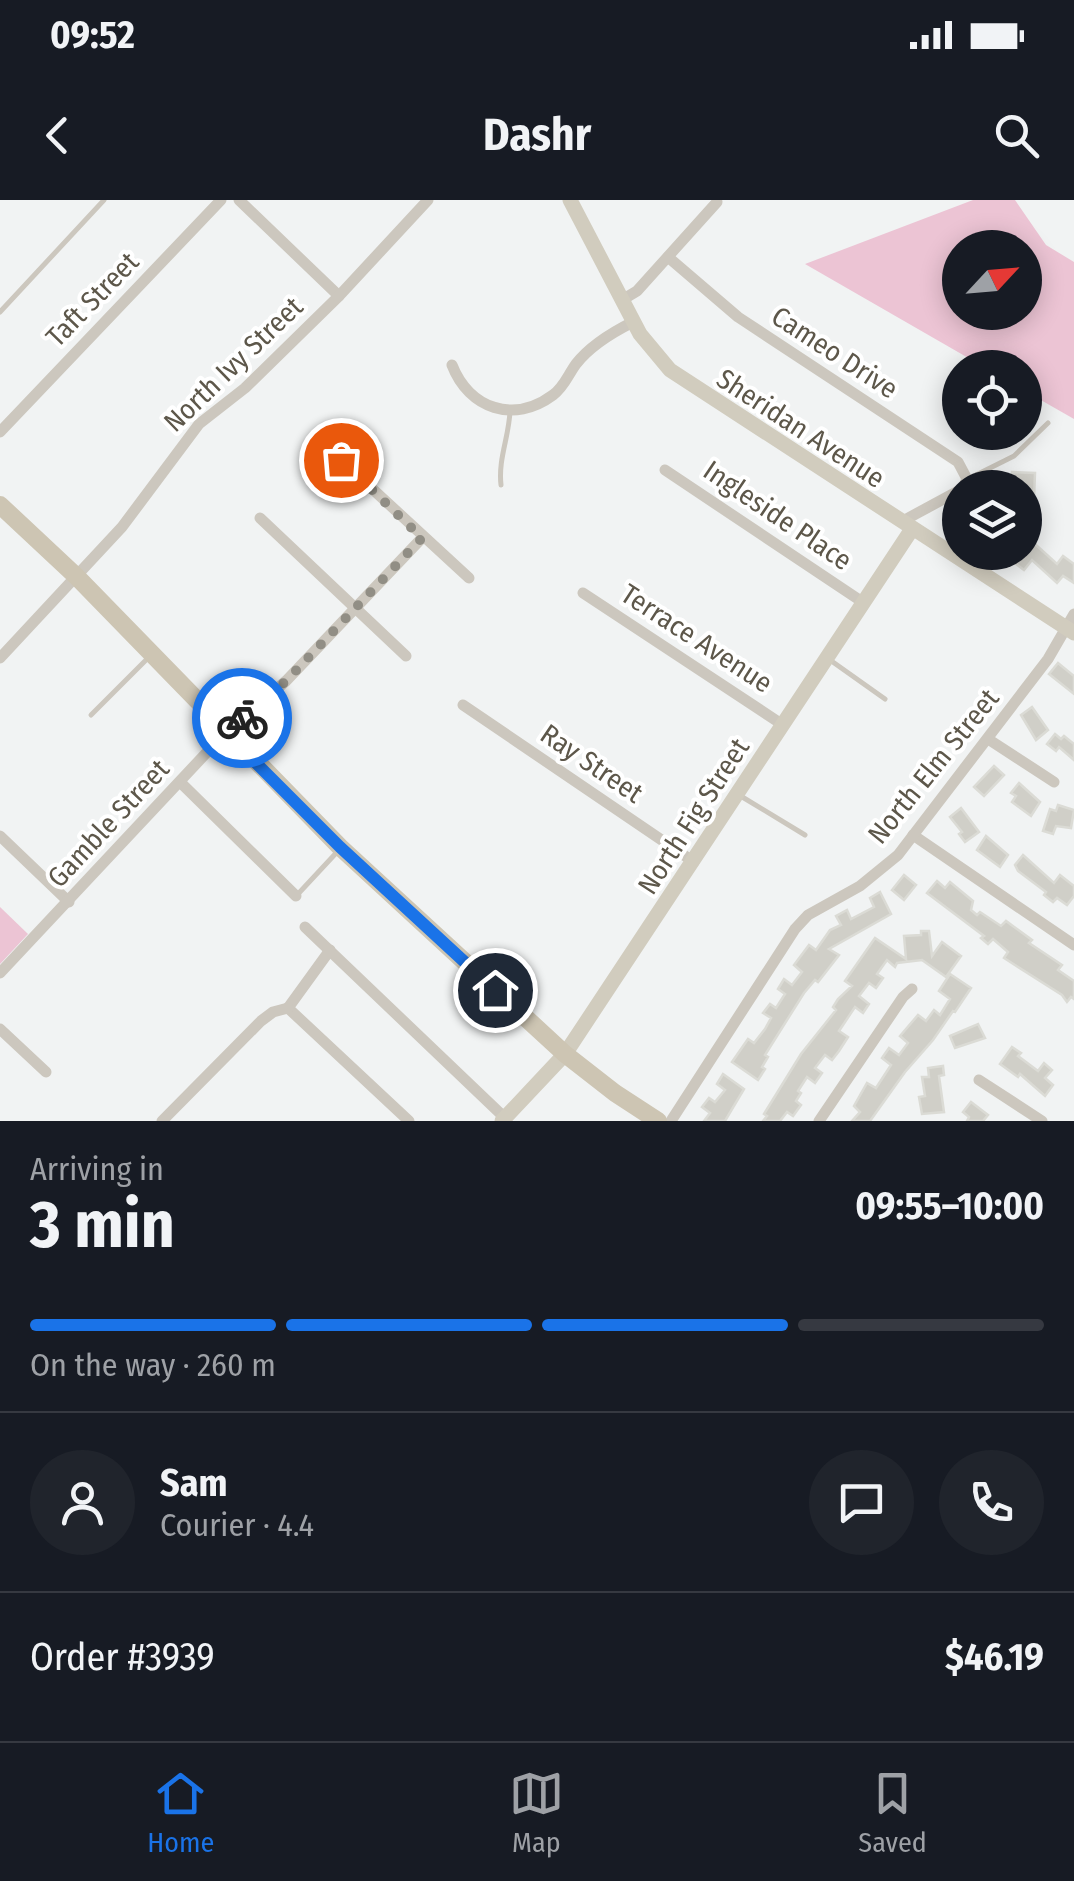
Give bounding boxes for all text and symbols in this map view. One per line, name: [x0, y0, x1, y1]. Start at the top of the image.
text: 09:52: [50, 12, 135, 58]
icon: back: [30, 108, 85, 163]
text: Dashr: [483, 108, 591, 162]
icon: search: [989, 108, 1044, 163]
north arrow: [942, 230, 1042, 330]
map controls: [942, 230, 1042, 570]
street label: Taft Street: [39, 245, 146, 353]
street label: North Ivy Street: [157, 289, 310, 439]
street label: Cameo Drive: [766, 299, 904, 405]
button: locate: [942, 350, 1042, 450]
street label: Sheridan Avenue: [711, 362, 891, 495]
pin: [299, 418, 384, 503]
icon: bag: [314, 433, 369, 488]
street label: Ingleside Place: [697, 454, 858, 577]
button: layers: [942, 470, 1042, 570]
street label: Terrace Avenue: [615, 577, 779, 700]
courier: [192, 668, 292, 768]
street label: North Elm Street: [861, 682, 1006, 850]
icon: bike: [215, 691, 270, 746]
street label: Ray Street: [534, 717, 650, 810]
street label: North Fig Street: [631, 732, 756, 900]
street label: Gamble Street: [41, 752, 176, 894]
pin: [453, 948, 538, 1033]
icon: home: [468, 963, 523, 1018]
text: Arriving in: [30, 1150, 164, 1188]
text: 09:55–10:00: [855, 1183, 1044, 1229]
text: 3 min: [30, 1186, 175, 1264]
text: On the way · 260 m: [30, 1346, 276, 1384]
button: person: [30, 1450, 135, 1555]
button: chat: [809, 1450, 914, 1555]
button: phone: [939, 1450, 1044, 1555]
text: Sam: [160, 1460, 228, 1506]
text: Courier · 4.4: [160, 1506, 314, 1544]
text: Order #3939: [30, 1634, 215, 1680]
text: $46.19: [945, 1634, 1044, 1680]
tab: Home: [147, 1766, 214, 1859]
tab: Map: [509, 1766, 564, 1859]
tab: Saved: [858, 1766, 927, 1859]

